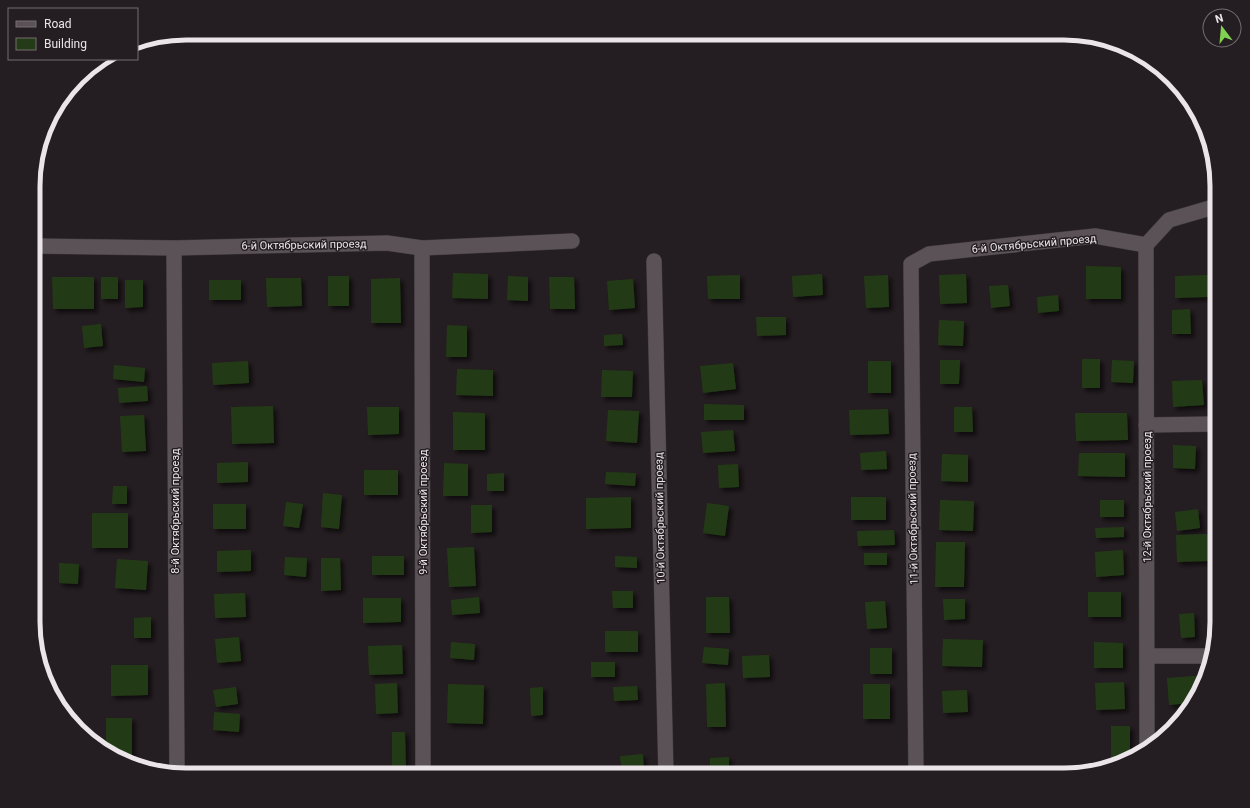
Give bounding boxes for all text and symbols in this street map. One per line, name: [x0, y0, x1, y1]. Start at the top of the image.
legend: [8, 8, 138, 60]
north arrow: [1202, 8, 1242, 48]
text: N: [1214, 11, 1225, 26]
text: Road: [44, 17, 72, 31]
text: Building: [44, 37, 87, 51]
street label: 6-й Октябрьский проезд: [971, 232, 1097, 256]
street label: 6-й Октябрьский проезд: [241, 237, 367, 253]
street label: 12-й Октябрьский проезд: [1141, 431, 1154, 563]
street label: 8-й Октябрьский проезд: [169, 448, 182, 574]
street label: 9-й Октябрьский проезд: [417, 449, 430, 575]
street label: 10-й Октябрьский проезд: [652, 452, 668, 584]
street label: 11-й Октябрьский проезд: [905, 453, 921, 585]

